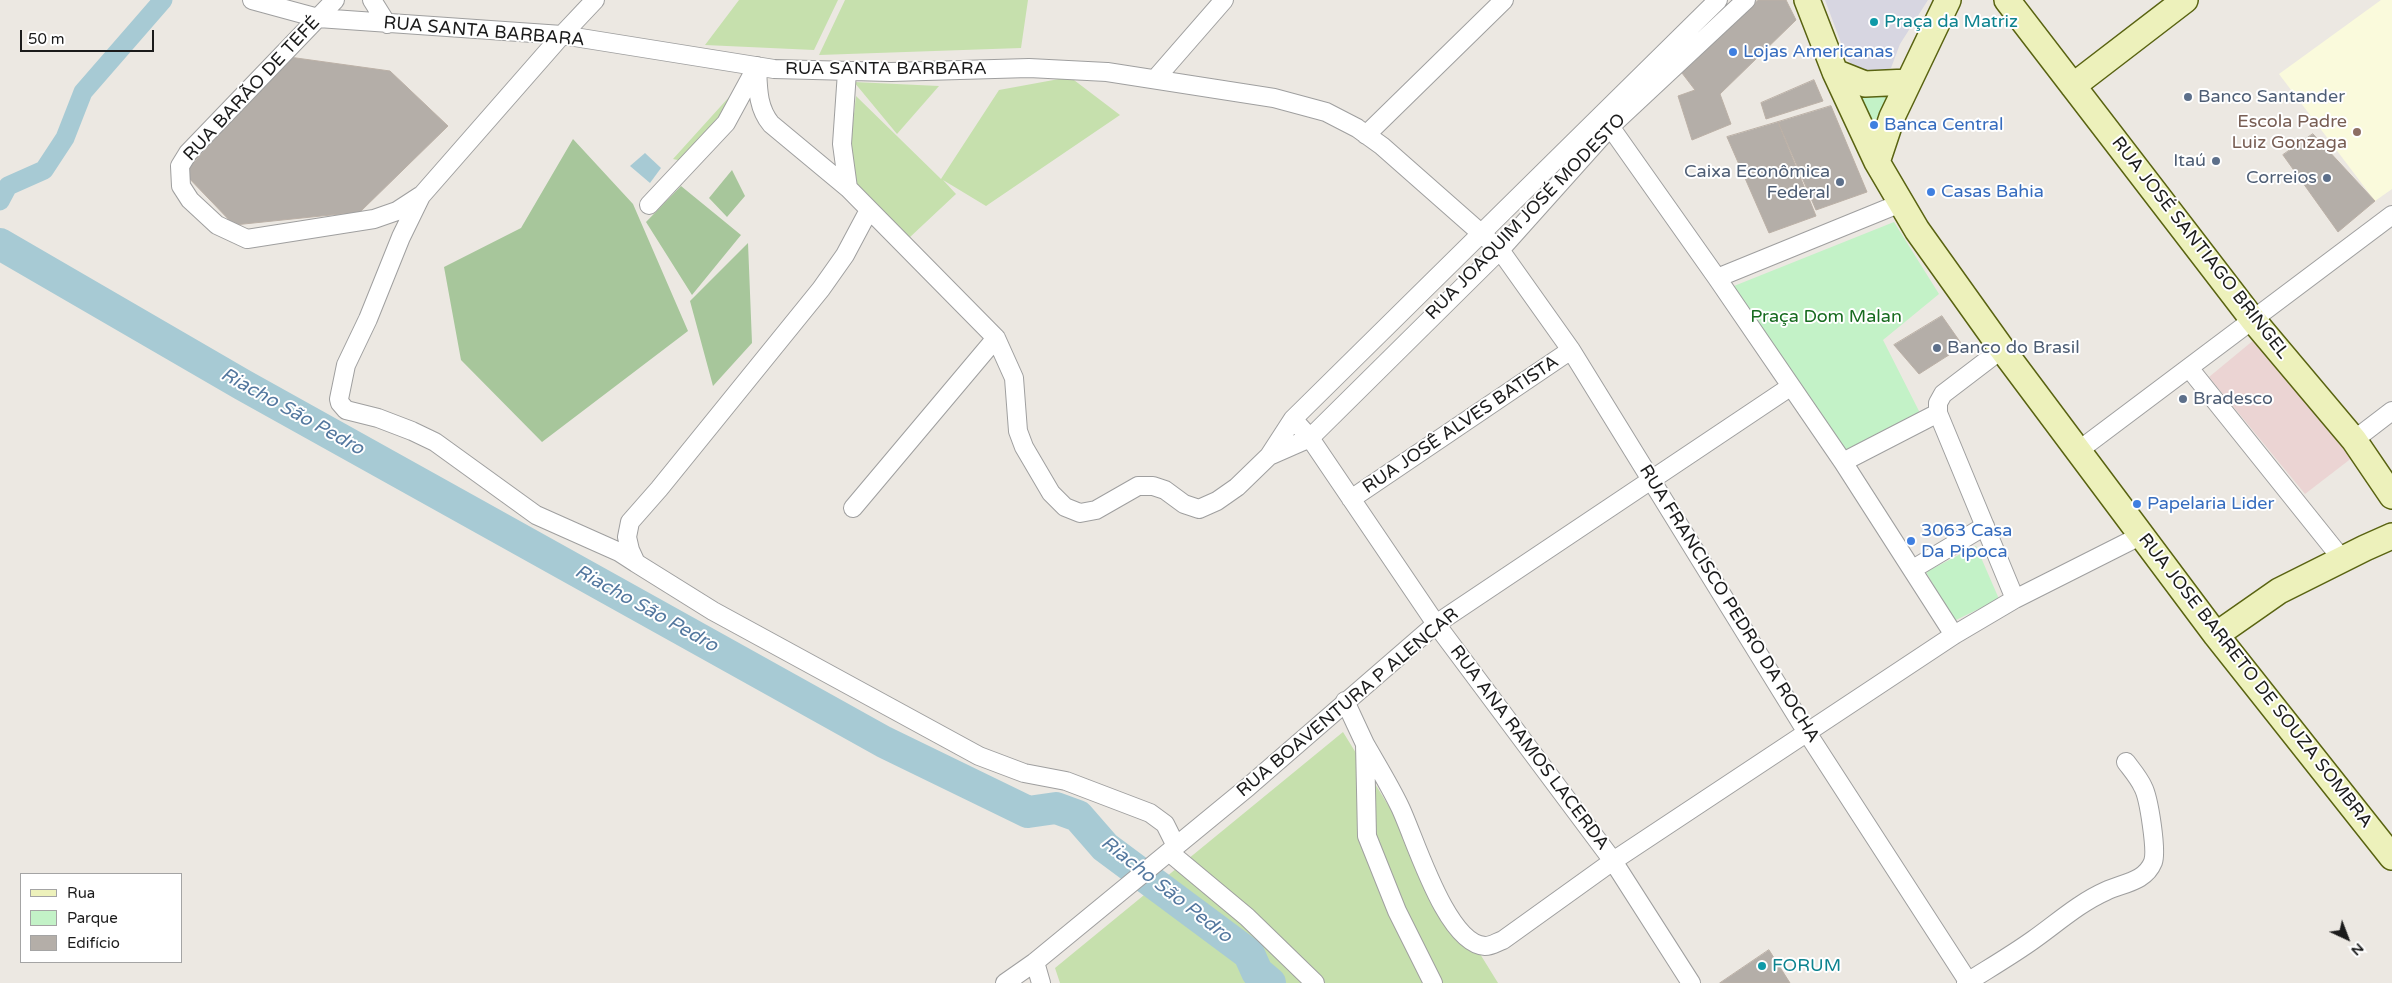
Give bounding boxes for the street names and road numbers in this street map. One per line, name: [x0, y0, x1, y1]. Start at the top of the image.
street label: RUA BARÃO DE TEFÉ: [179, 12, 325, 166]
street label: RUA SANTA BARBARA: [382, 12, 586, 52]
street label: RUA SANTA BARBARA: [785, 58, 987, 80]
street label: RUA JOAQUIM JOSÉ MODESTO: [1422, 109, 1630, 325]
street label: RUA JOSÉ SANTIAGO BRINGEL: [2107, 133, 2293, 363]
street label: RUA JOSÊ ALVES BATISTA: [1359, 351, 1563, 499]
street label: RUA FRANCISCO PEDRO DA ROCHA: [1634, 461, 1824, 747]
street label: RUA JOSE BARRETO DE SOUZA SOMBRA: [2133, 529, 2377, 833]
street label: RUA BOAVENTURA P ALENCAR: [1233, 604, 1463, 802]
street label: RUA ANA RAMOS LACERDA: [1445, 641, 1613, 855]

